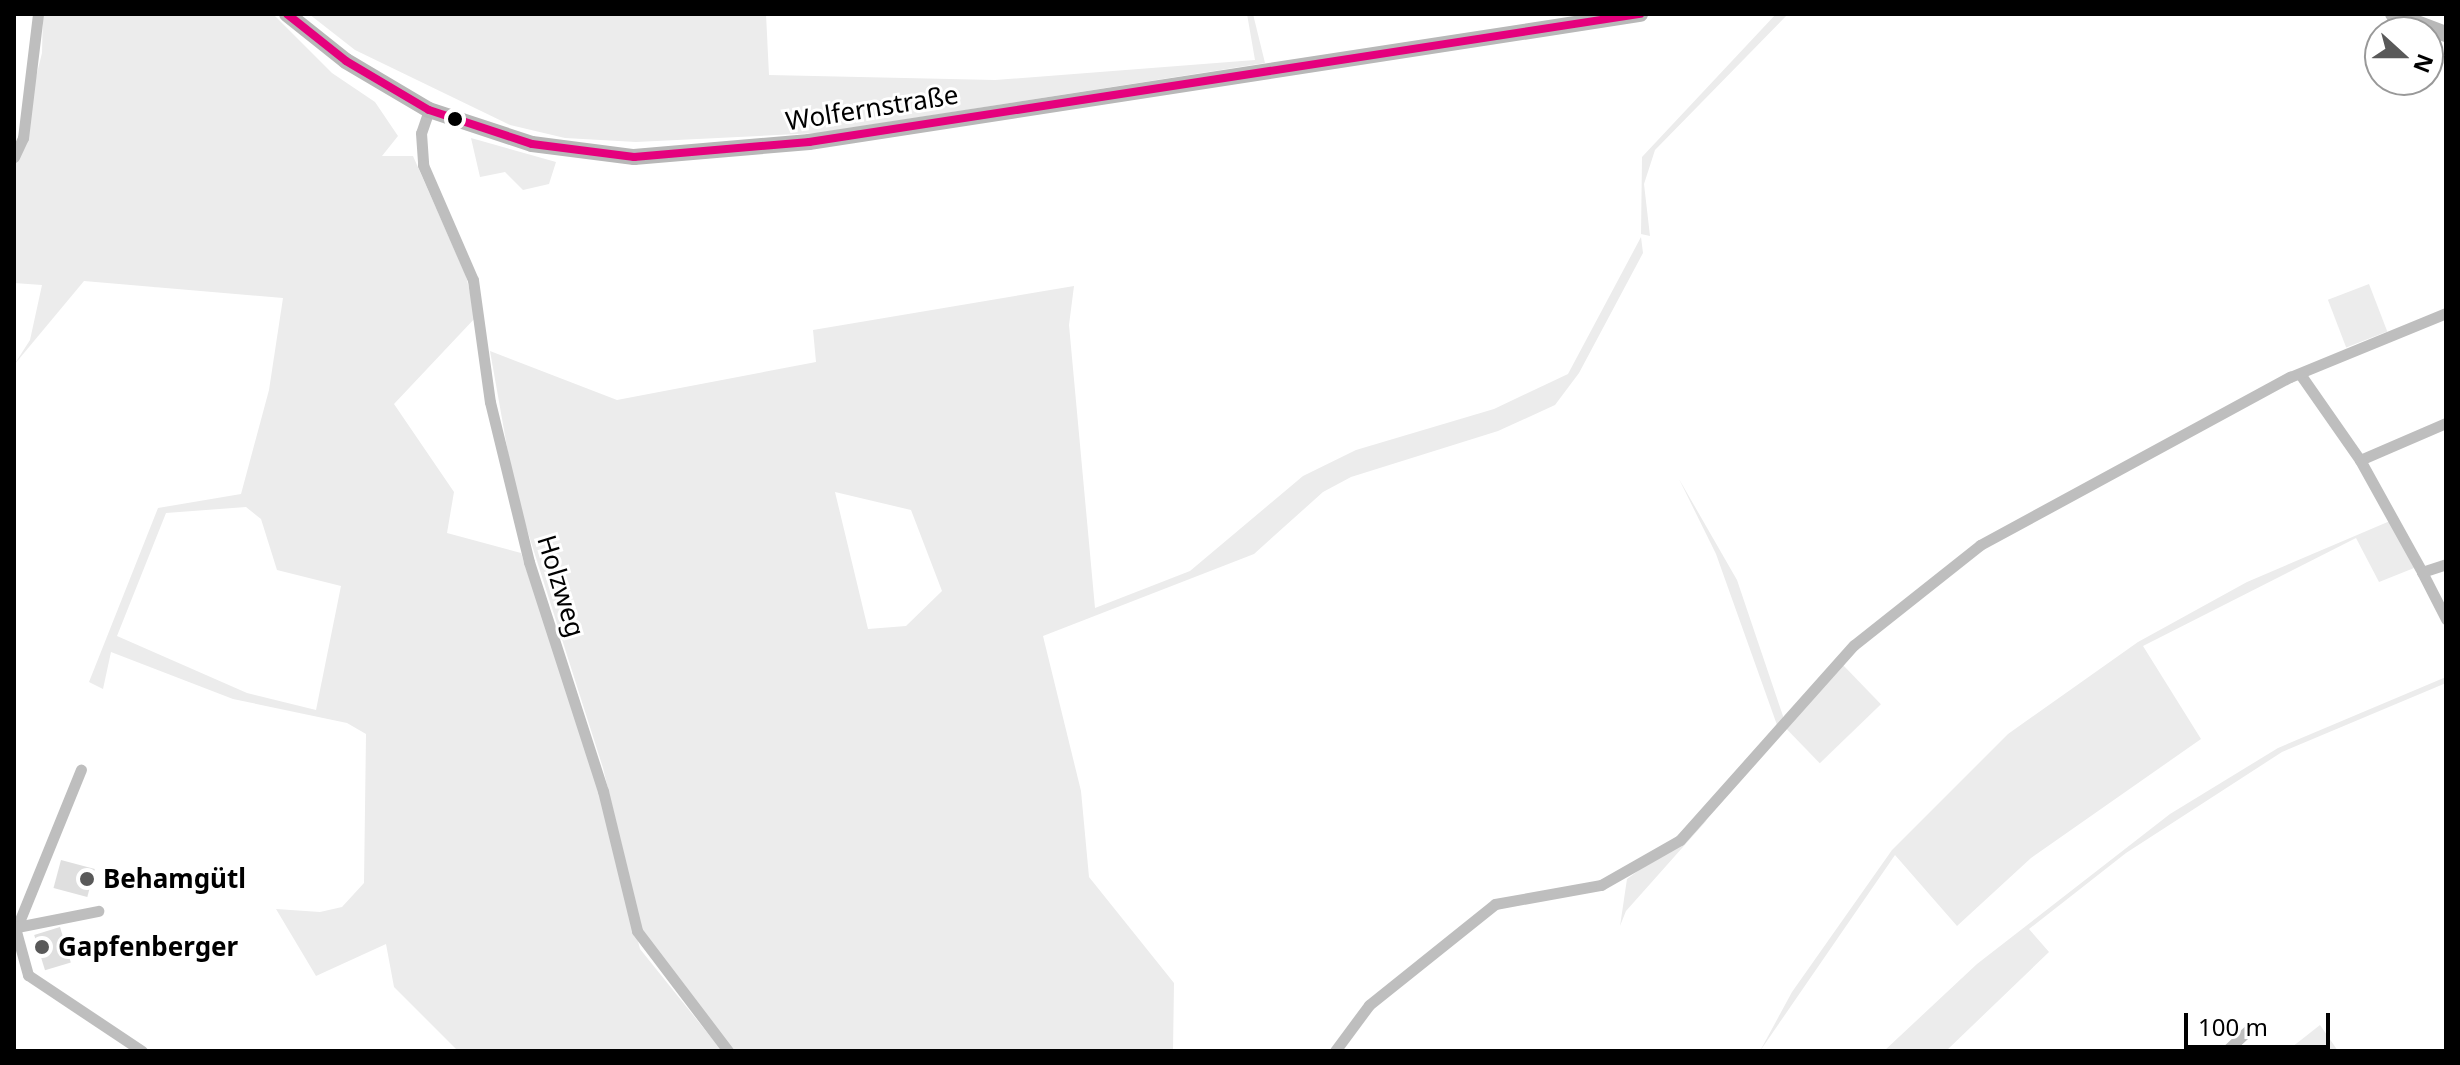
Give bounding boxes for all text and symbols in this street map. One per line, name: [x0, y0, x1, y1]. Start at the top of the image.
north arrow: [2364, 16, 2444, 96]
text: N: [2407, 50, 2442, 78]
street label: Wolfernstraße: [784, 79, 960, 137]
unlabelled marker: [447, 111, 463, 127]
street label: Holzweg: [531, 531, 591, 641]
place label: Behamgütl: [103, 863, 246, 895]
marker: Behamgütl: [78, 870, 96, 888]
place label: Gapfenberger: [58, 931, 238, 963]
marker: Gapfenberger: [33, 938, 51, 956]
scale bar: [2188, 997, 2334, 1047]
text: 100 m: [2198, 1010, 2268, 1043]

